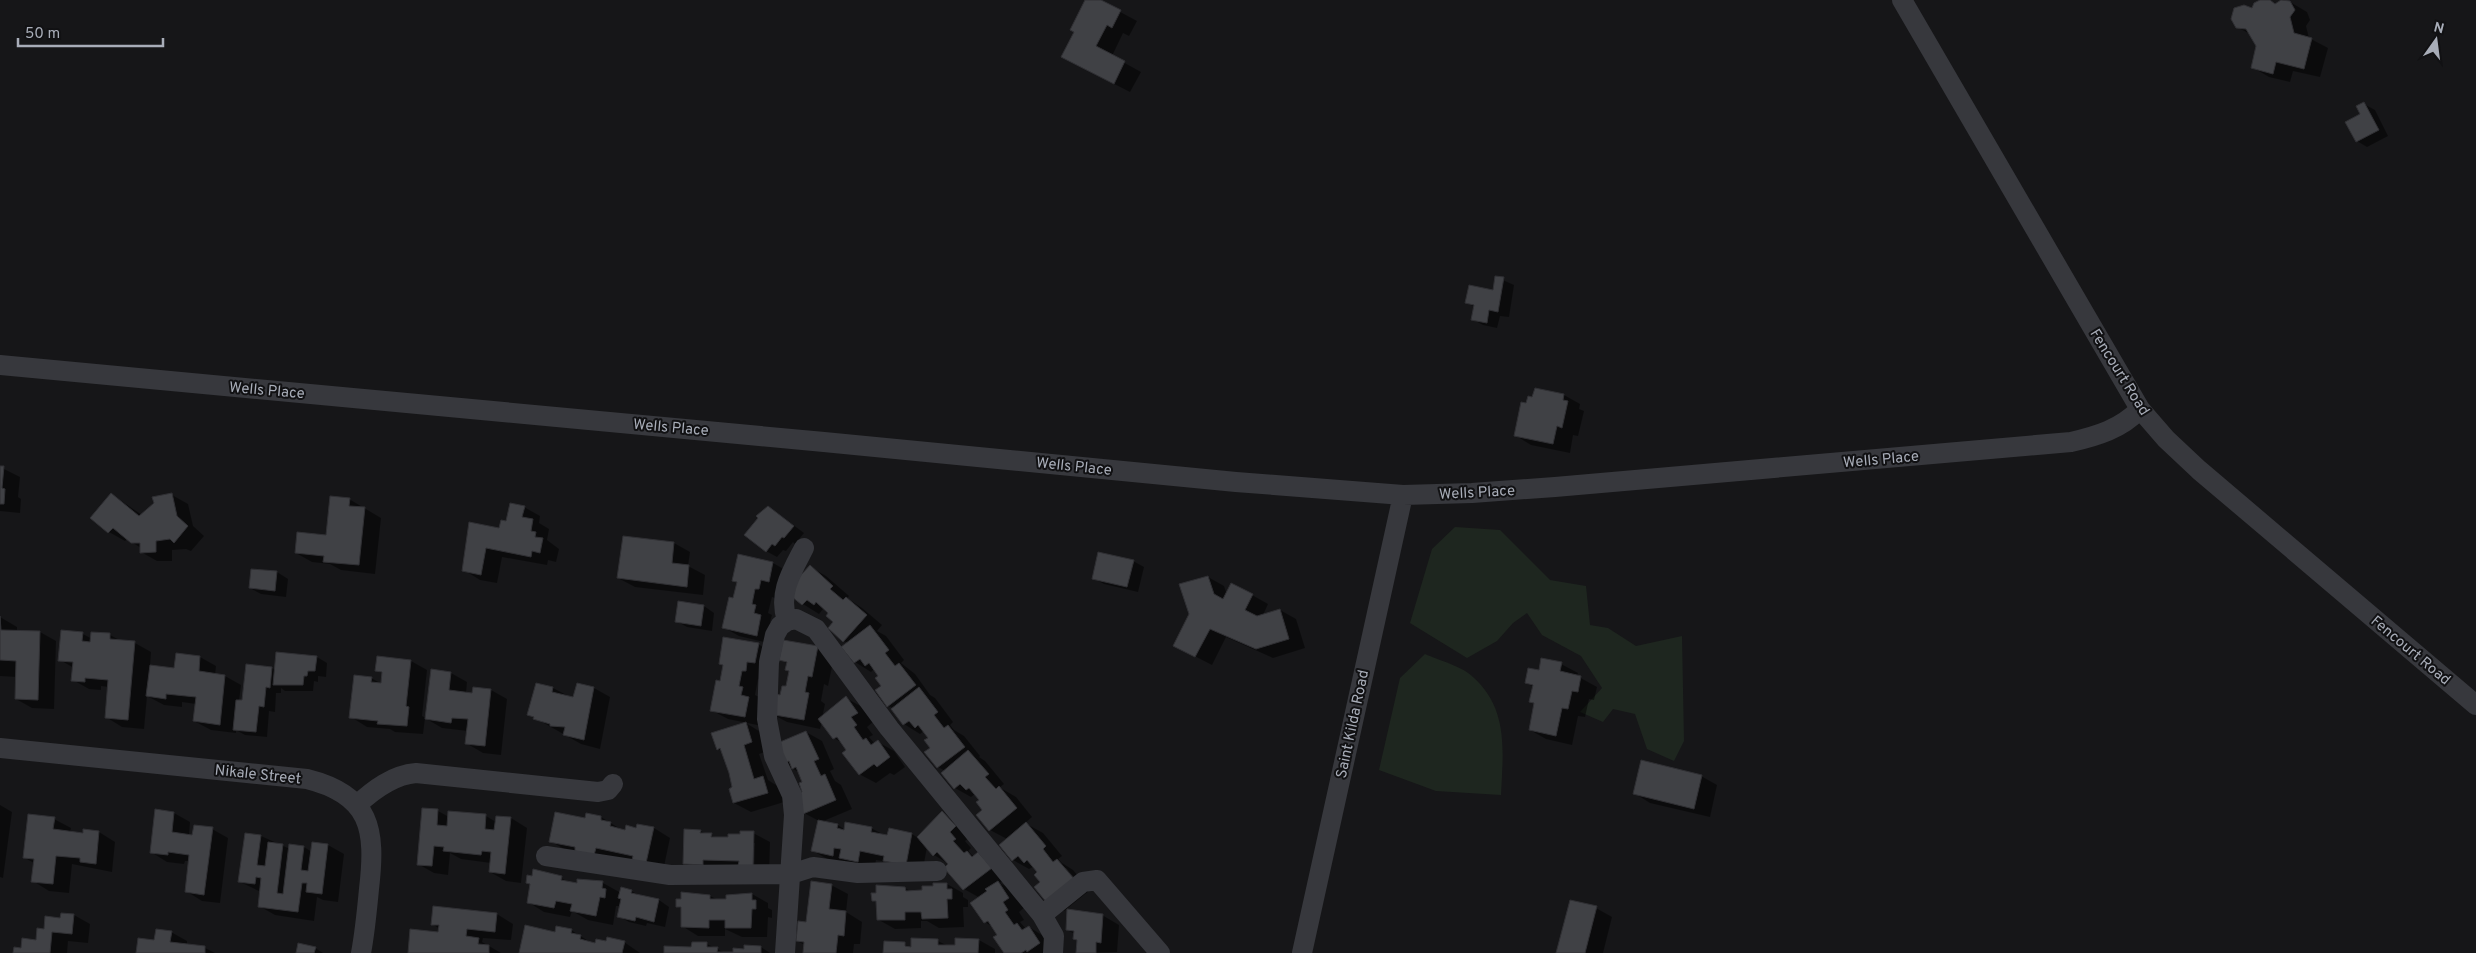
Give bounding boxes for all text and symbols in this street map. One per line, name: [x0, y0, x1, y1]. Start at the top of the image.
scale bar: [18, 15, 162, 47]
north arrow: [2411, 15, 2461, 65]
text: N: [2432, 19, 2446, 38]
text: 50 m: [25, 25, 60, 44]
street label: Fencourt Road: [2085, 326, 2153, 420]
street label: Wells Place: [228, 379, 306, 404]
street label: Wells Place: [632, 416, 710, 441]
street label: Wells Place: [1842, 448, 1920, 473]
street label: Wells Place: [1035, 454, 1113, 481]
street label: Wells Place: [1439, 482, 1516, 505]
street label: Fencourt Road: [2366, 612, 2454, 690]
street label: Saint Kilda Road: [1333, 668, 1374, 780]
street label: Nikale Street: [214, 762, 302, 789]

